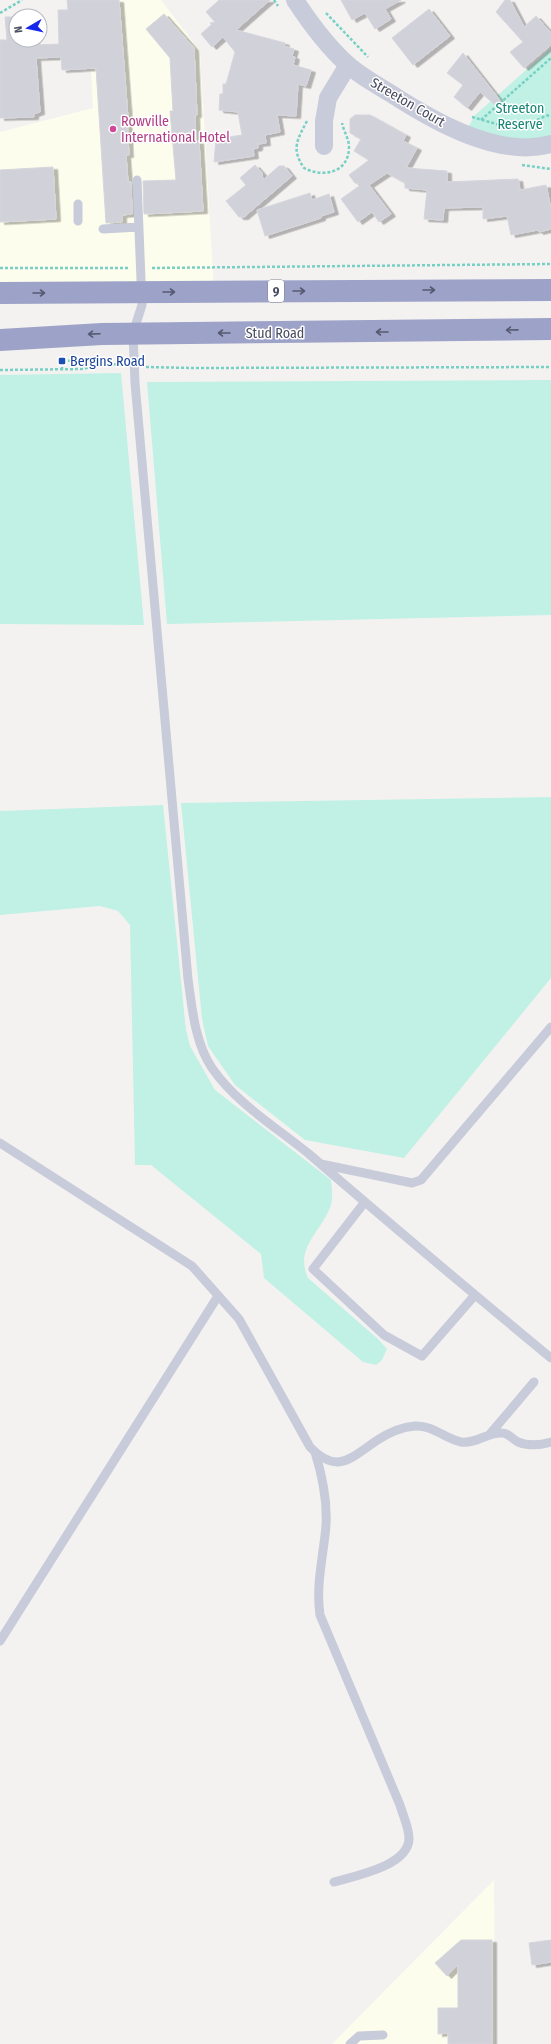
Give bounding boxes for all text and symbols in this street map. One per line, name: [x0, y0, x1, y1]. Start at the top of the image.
north arrow: [8, 8, 48, 48]
text: N: [12, 25, 26, 34]
street label: Streeton Court: [367, 74, 448, 131]
park label: Streeton Reserve: [496, 100, 544, 133]
place label: Rowville International Hotel: [121, 113, 230, 146]
marker: Rowville International Hotel: [108, 124, 118, 134]
road number: 9: [268, 280, 284, 302]
one-way arrow: [422, 286, 435, 294]
one-way arrow: [292, 287, 305, 295]
one-way arrow: [162, 288, 175, 296]
one-way arrow: [32, 289, 45, 297]
street label: Stud Road: [246, 325, 304, 342]
one-way arrow: [506, 326, 519, 334]
one-way arrow: [376, 328, 389, 336]
one-way arrow: [218, 329, 231, 337]
one-way arrow: [88, 331, 101, 338]
place label: Bergins Road: [70, 353, 145, 370]
marker: Bergins Road: [57, 356, 67, 366]

